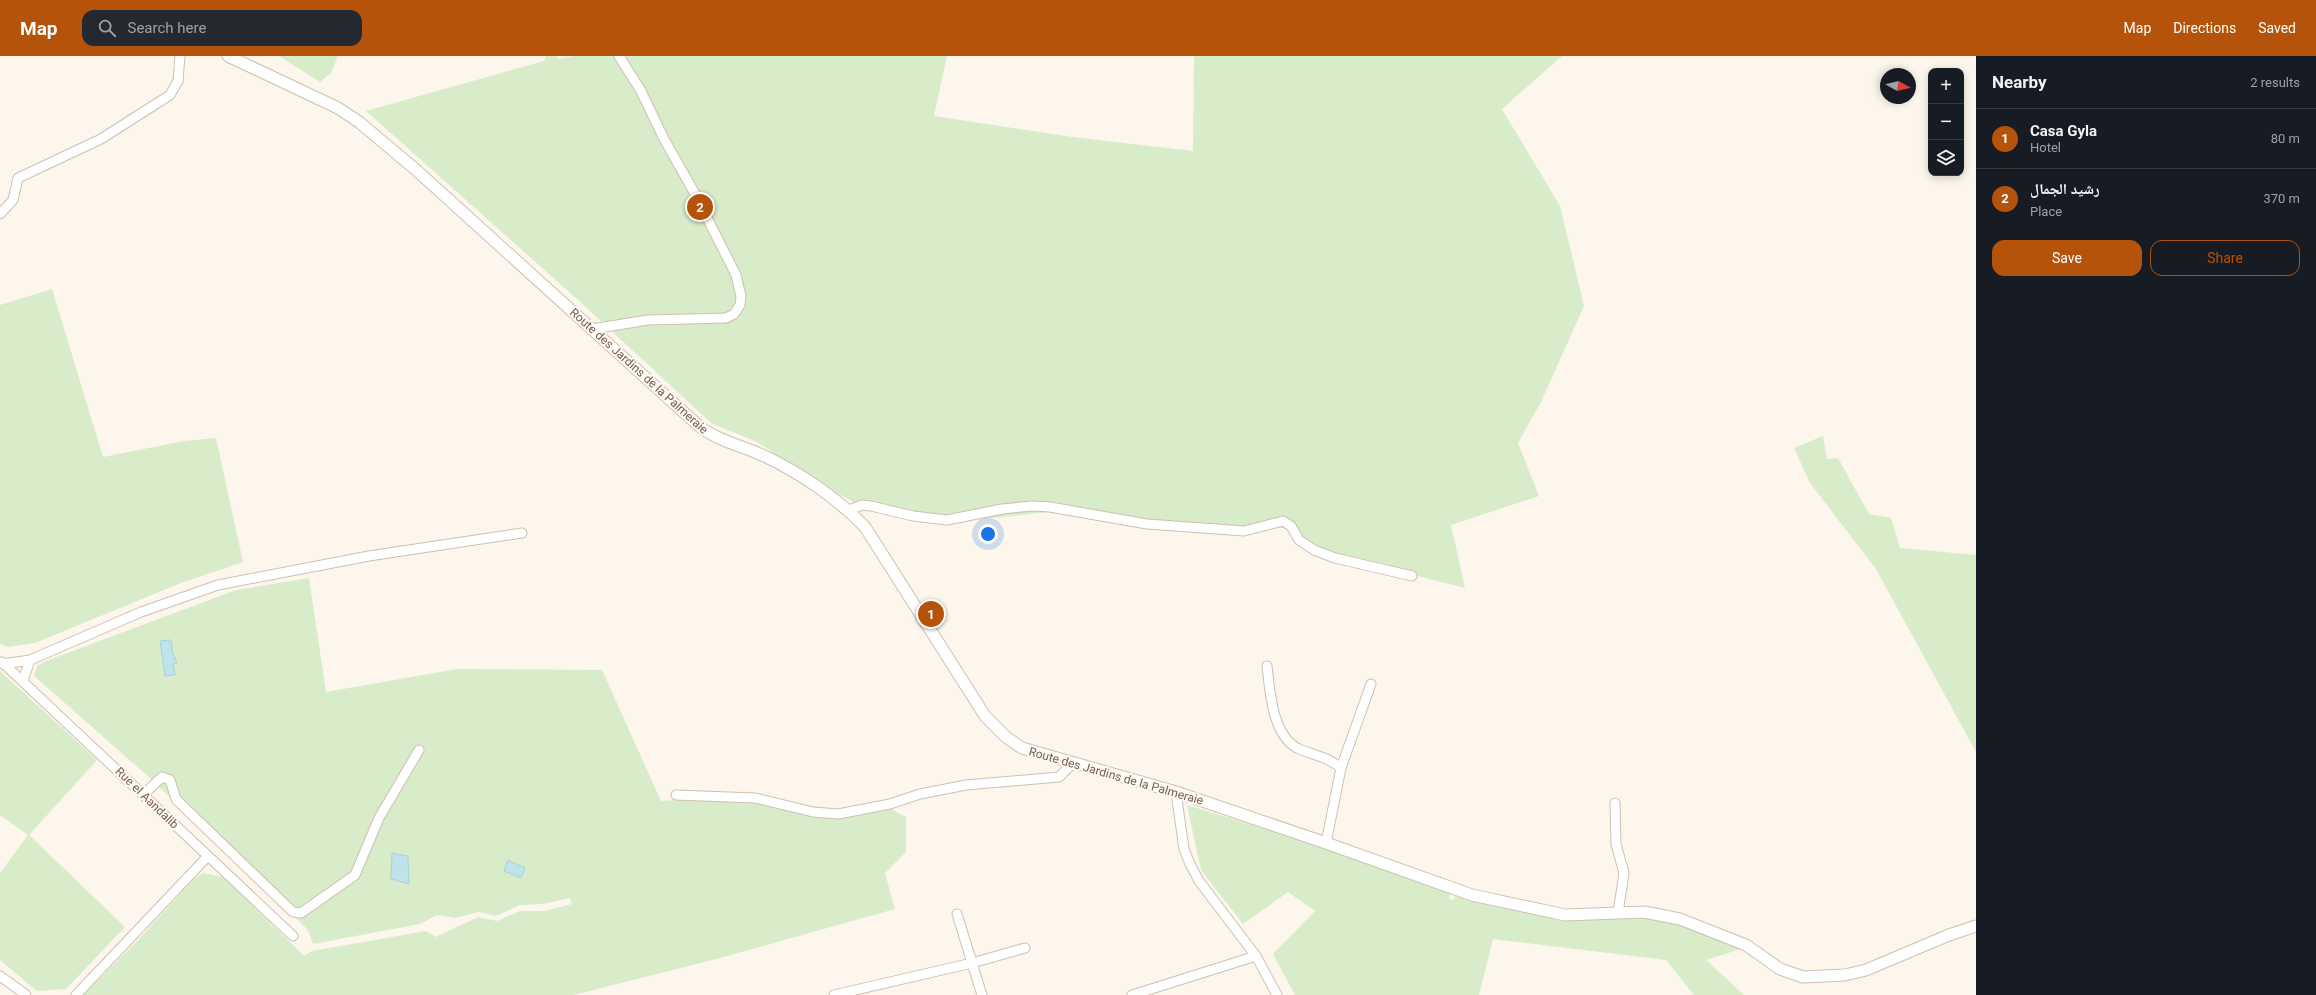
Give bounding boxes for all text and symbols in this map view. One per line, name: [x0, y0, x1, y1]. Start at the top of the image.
search box: [82, 10, 362, 46]
text: Map: [20, 17, 58, 40]
icon: search: [96, 17, 118, 39]
text: Search here: [128, 19, 206, 37]
text: Map: [2124, 20, 2151, 36]
text: Directions: [2173, 20, 2236, 36]
text: Saved: [2258, 20, 2296, 36]
north arrow: [1880, 68, 1916, 104]
map controls: [1928, 68, 1964, 176]
button: +: [1928, 68, 1964, 104]
text: Nearby: [1992, 72, 2047, 92]
text: 2 results: [2250, 75, 2300, 90]
button: −: [1928, 104, 1964, 140]
text: Casa Gyla: [2030, 122, 2097, 140]
text: 1: [2001, 131, 2009, 146]
text: 80 m: [2271, 131, 2300, 146]
button: layers: [1928, 140, 1964, 176]
text: Hotel: [2030, 140, 2061, 155]
text: رشيد الجمال: [2030, 180, 2100, 198]
text: 2: [2001, 191, 2009, 206]
text: 370 m: [2263, 191, 2300, 206]
pin: 2: [687, 192, 713, 222]
text: Place: [2030, 204, 2062, 219]
button: Save: [1992, 240, 2142, 276]
button: Share: [2150, 240, 2300, 276]
street label: Route des Jardins de la Palmeraie: [567, 305, 711, 437]
your location: [978, 524, 998, 544]
pin: 1: [918, 599, 944, 629]
street label: Route des Jardins de la Palmeraie: [1027, 744, 1205, 808]
street label: Rue el Aandalib: [112, 764, 182, 832]

